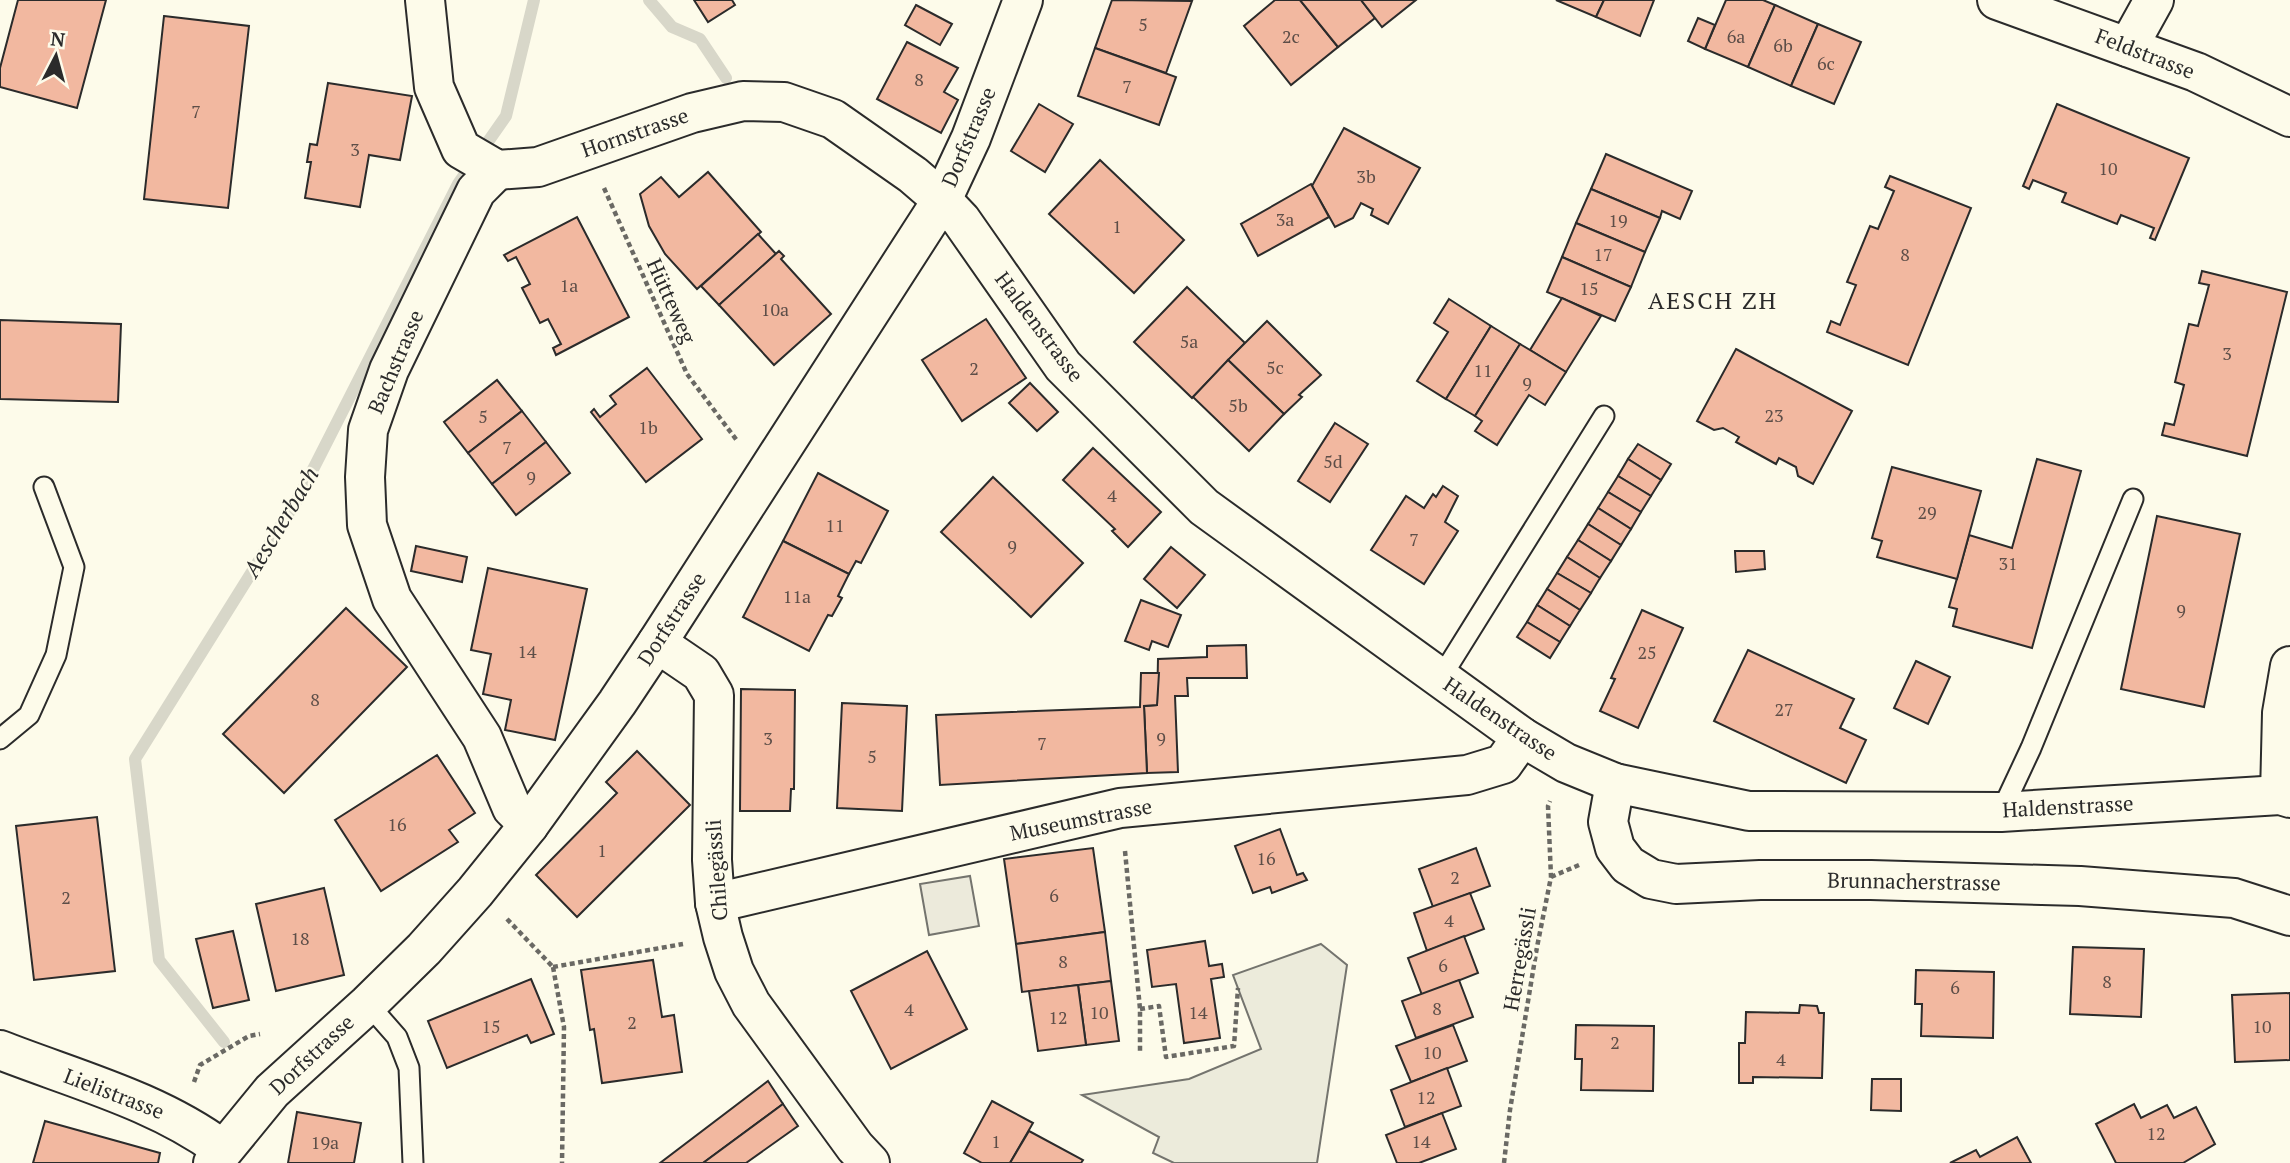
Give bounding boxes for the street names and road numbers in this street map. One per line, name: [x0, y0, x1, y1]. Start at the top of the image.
street label: Feldstrasse: [2092, 21, 2199, 85]
street label: Dorfstrasse: [934, 82, 1002, 191]
street label: Hornstrasse: [577, 101, 692, 163]
street label: Hütteweg: [641, 254, 703, 348]
street label: Haldenstrasse: [989, 266, 1090, 387]
street label: Bachstrasse: [361, 306, 429, 418]
street label: Dorfstrasse: [631, 566, 712, 671]
street label: Haldenstrasse: [1438, 670, 1563, 766]
street label: Haldenstrasse: [2002, 789, 2134, 823]
street label: Museumstrasse: [1007, 791, 1154, 847]
street label: Chilegässli: [698, 818, 734, 922]
street label: Brunnacherstrasse: [1827, 865, 2001, 897]
street label: Herregässli: [1496, 905, 1542, 1013]
street label: Dorfstrasse: [263, 1008, 360, 1101]
street label: Lielistrasse: [60, 1061, 169, 1125]

